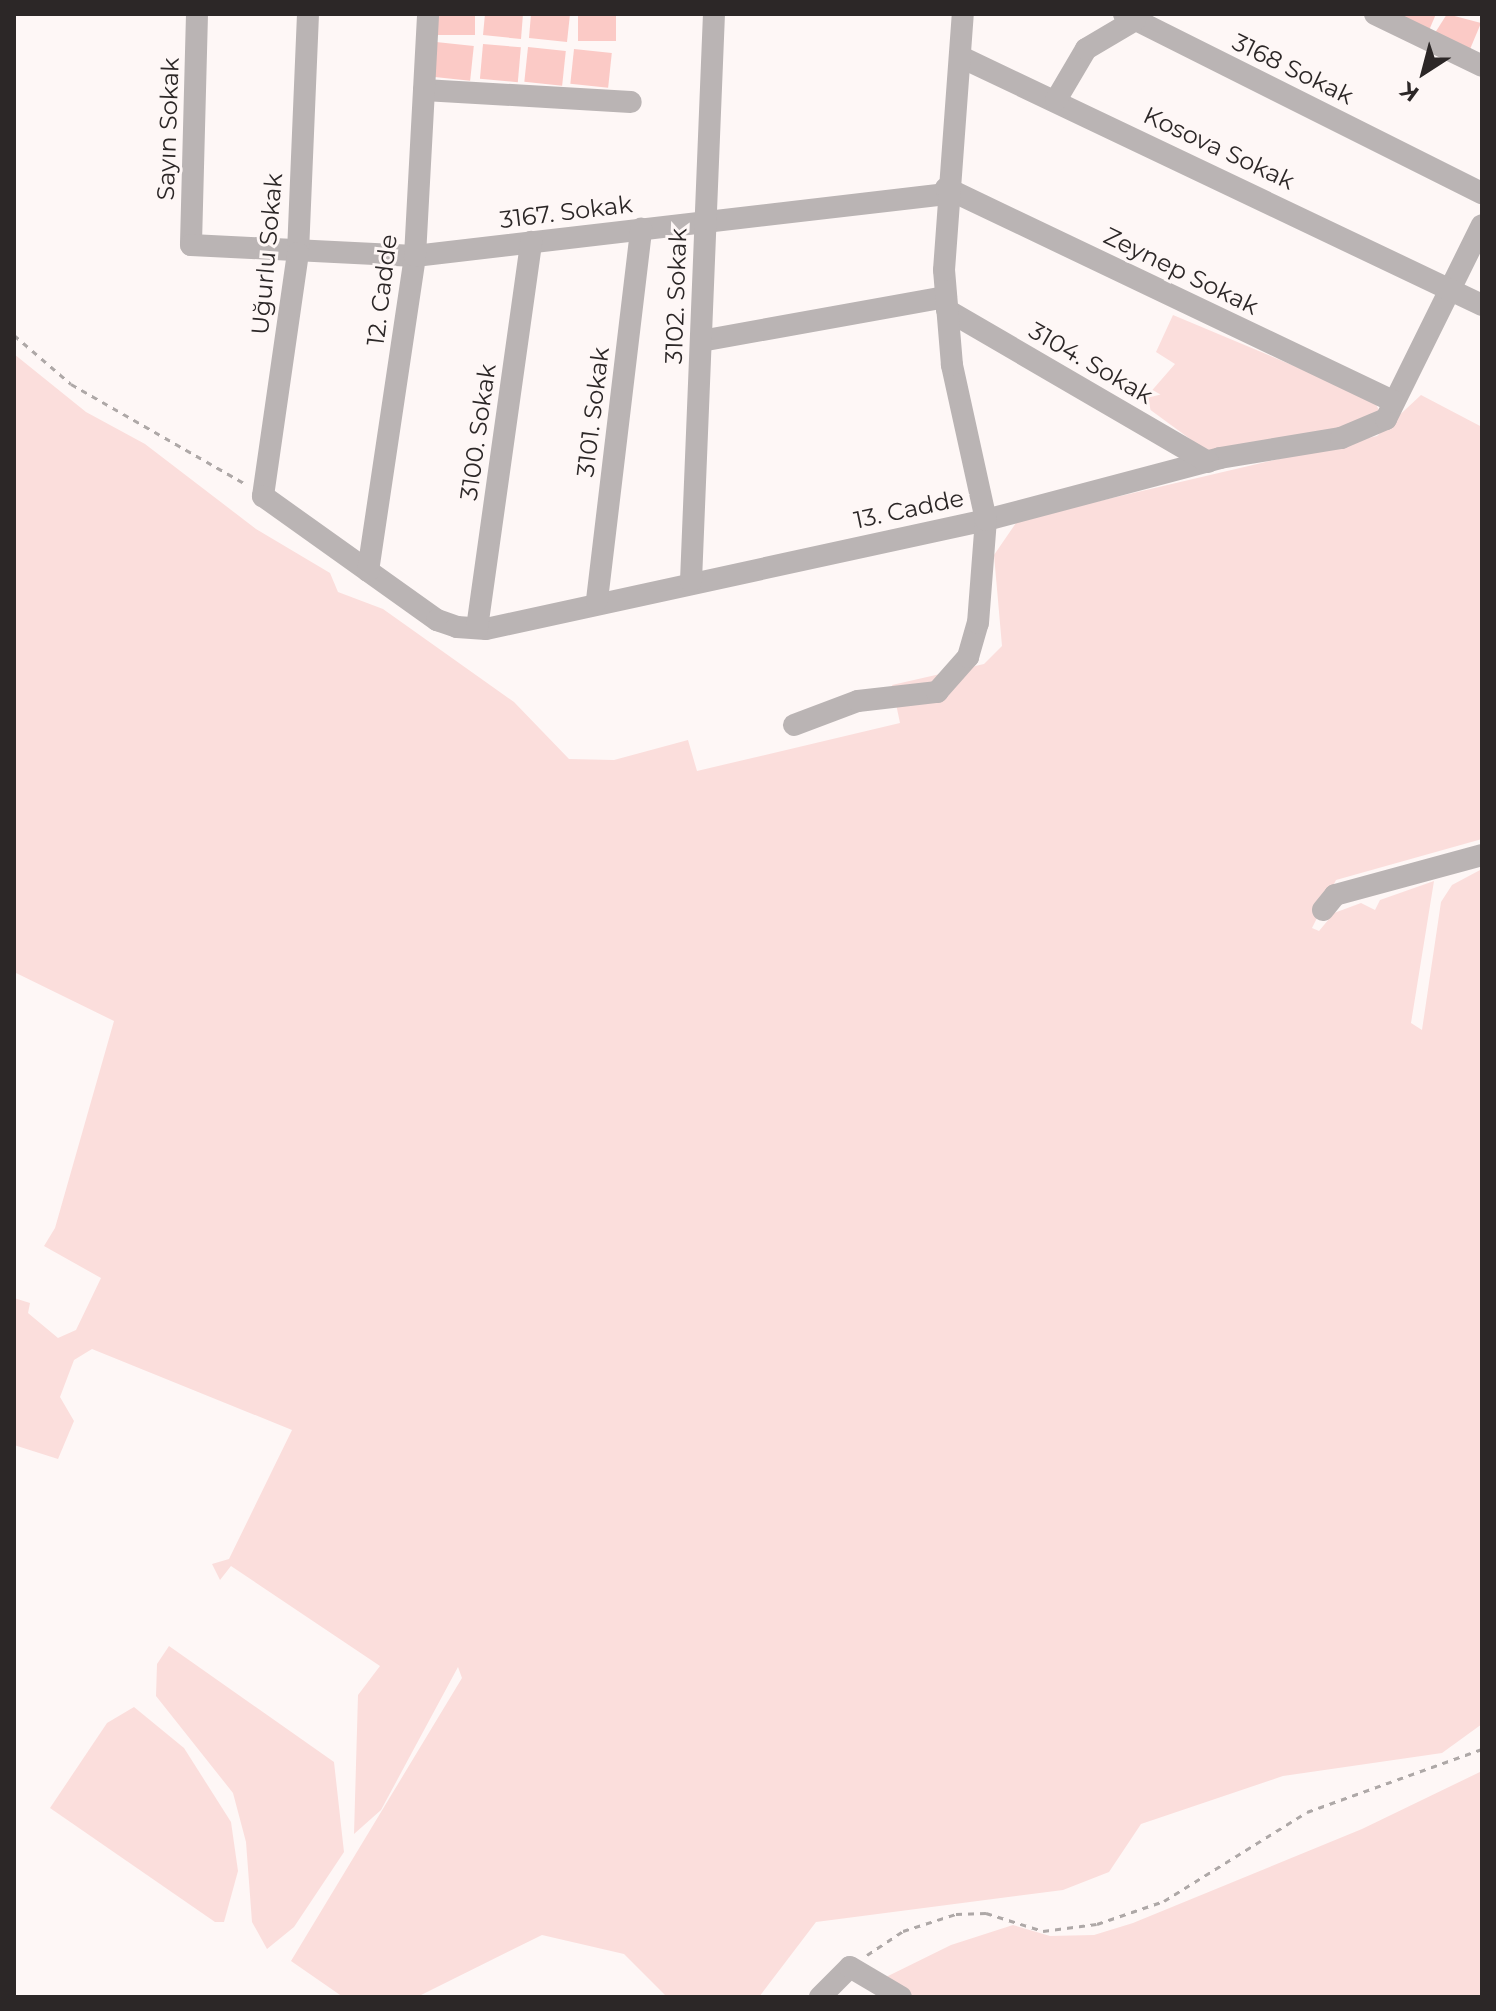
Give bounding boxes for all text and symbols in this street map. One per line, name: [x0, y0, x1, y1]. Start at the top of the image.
street label: 3168 Sokak: [1228, 27, 1358, 111]
north arrow: [1384, 32, 1464, 112]
street label: Sayın Sokak: [151, 57, 185, 201]
text: K: [1395, 76, 1424, 108]
street label: Kosova Sokak: [1139, 100, 1299, 196]
street label: Uğurlu Sokak: [246, 172, 288, 336]
street label: 3167. Sokak: [498, 190, 634, 234]
street label: Zeynep Sokak: [1099, 221, 1263, 321]
street label: 3102. Sokak: [659, 228, 693, 364]
street label: 12. Cadde: [361, 233, 403, 347]
street label: 3104. Sokak: [1024, 316, 1158, 410]
street label: 3101. Sokak: [571, 345, 615, 479]
street label: 3100. Sokak: [454, 362, 502, 502]
street label: 13. Cadde: [851, 483, 967, 535]

